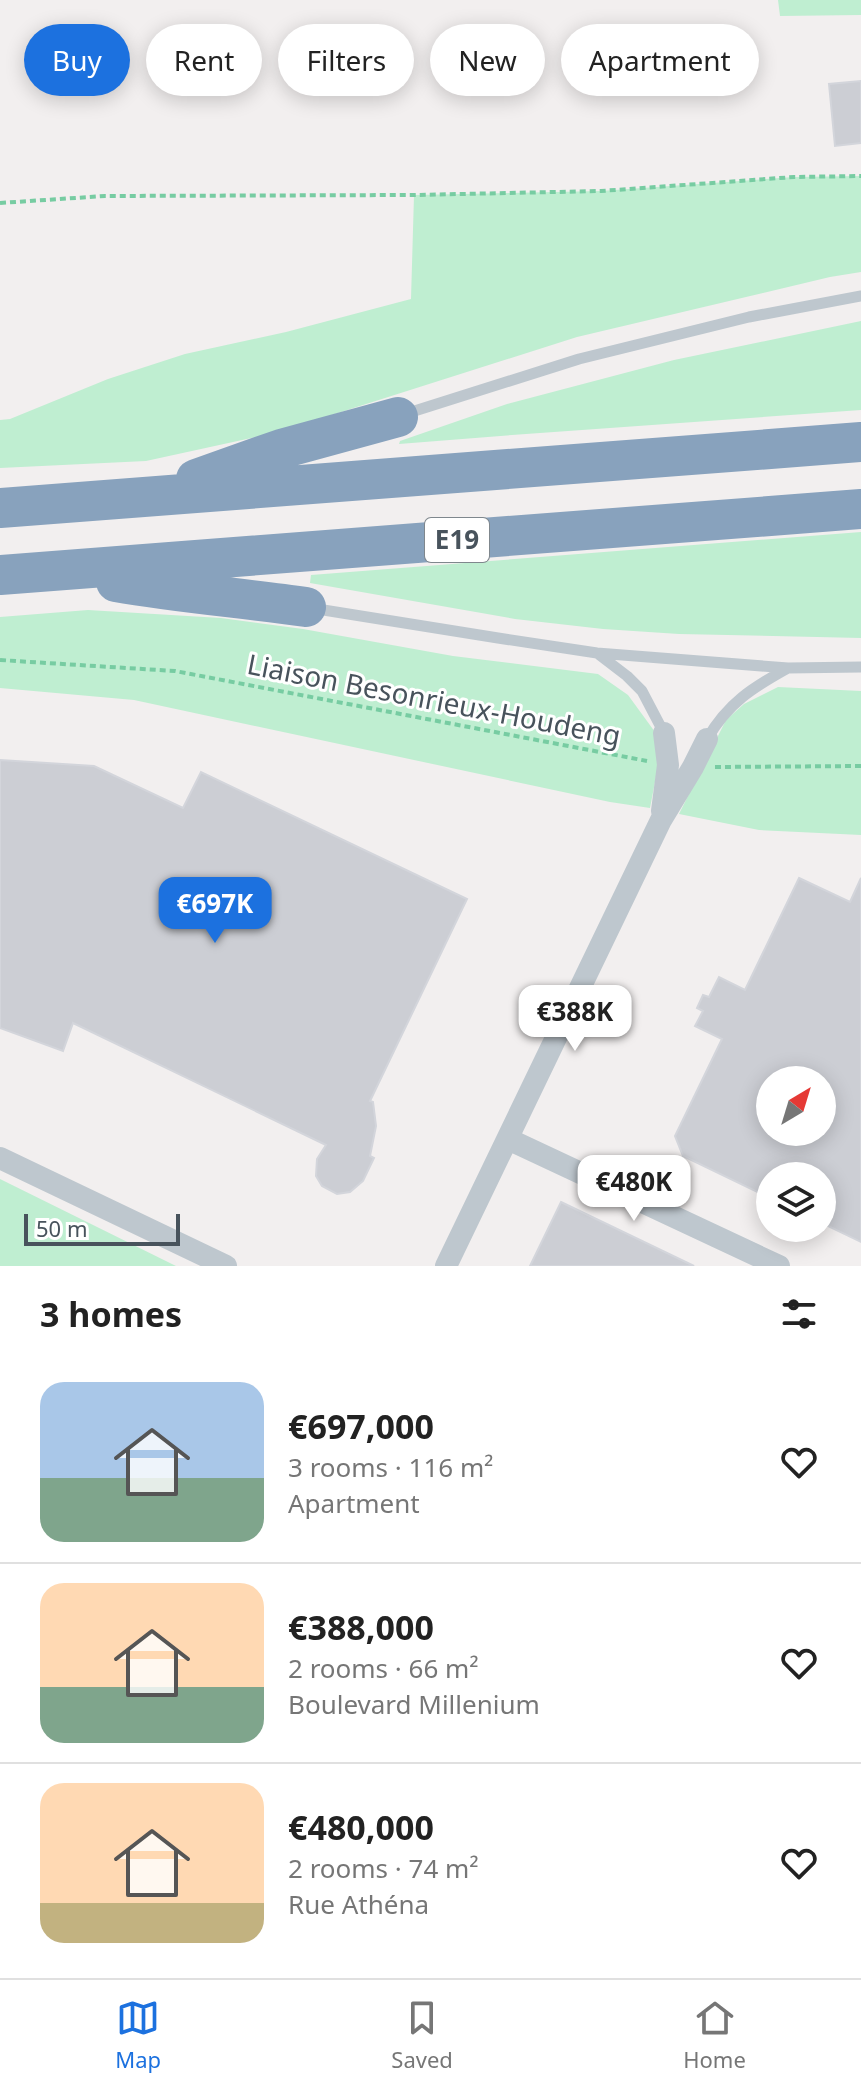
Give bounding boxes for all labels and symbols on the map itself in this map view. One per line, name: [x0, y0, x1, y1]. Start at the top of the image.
road number: E19: [425, 518, 489, 562]
street label: Liaison Besonrieux-Houdeng: [244, 644, 624, 754]
pin: €697K: [159, 877, 271, 945]
pin: €388K: [519, 985, 631, 1053]
north arrow: [756, 1066, 836, 1146]
pin: €480K: [578, 1155, 690, 1223]
scale bar: [24, 1210, 180, 1246]

